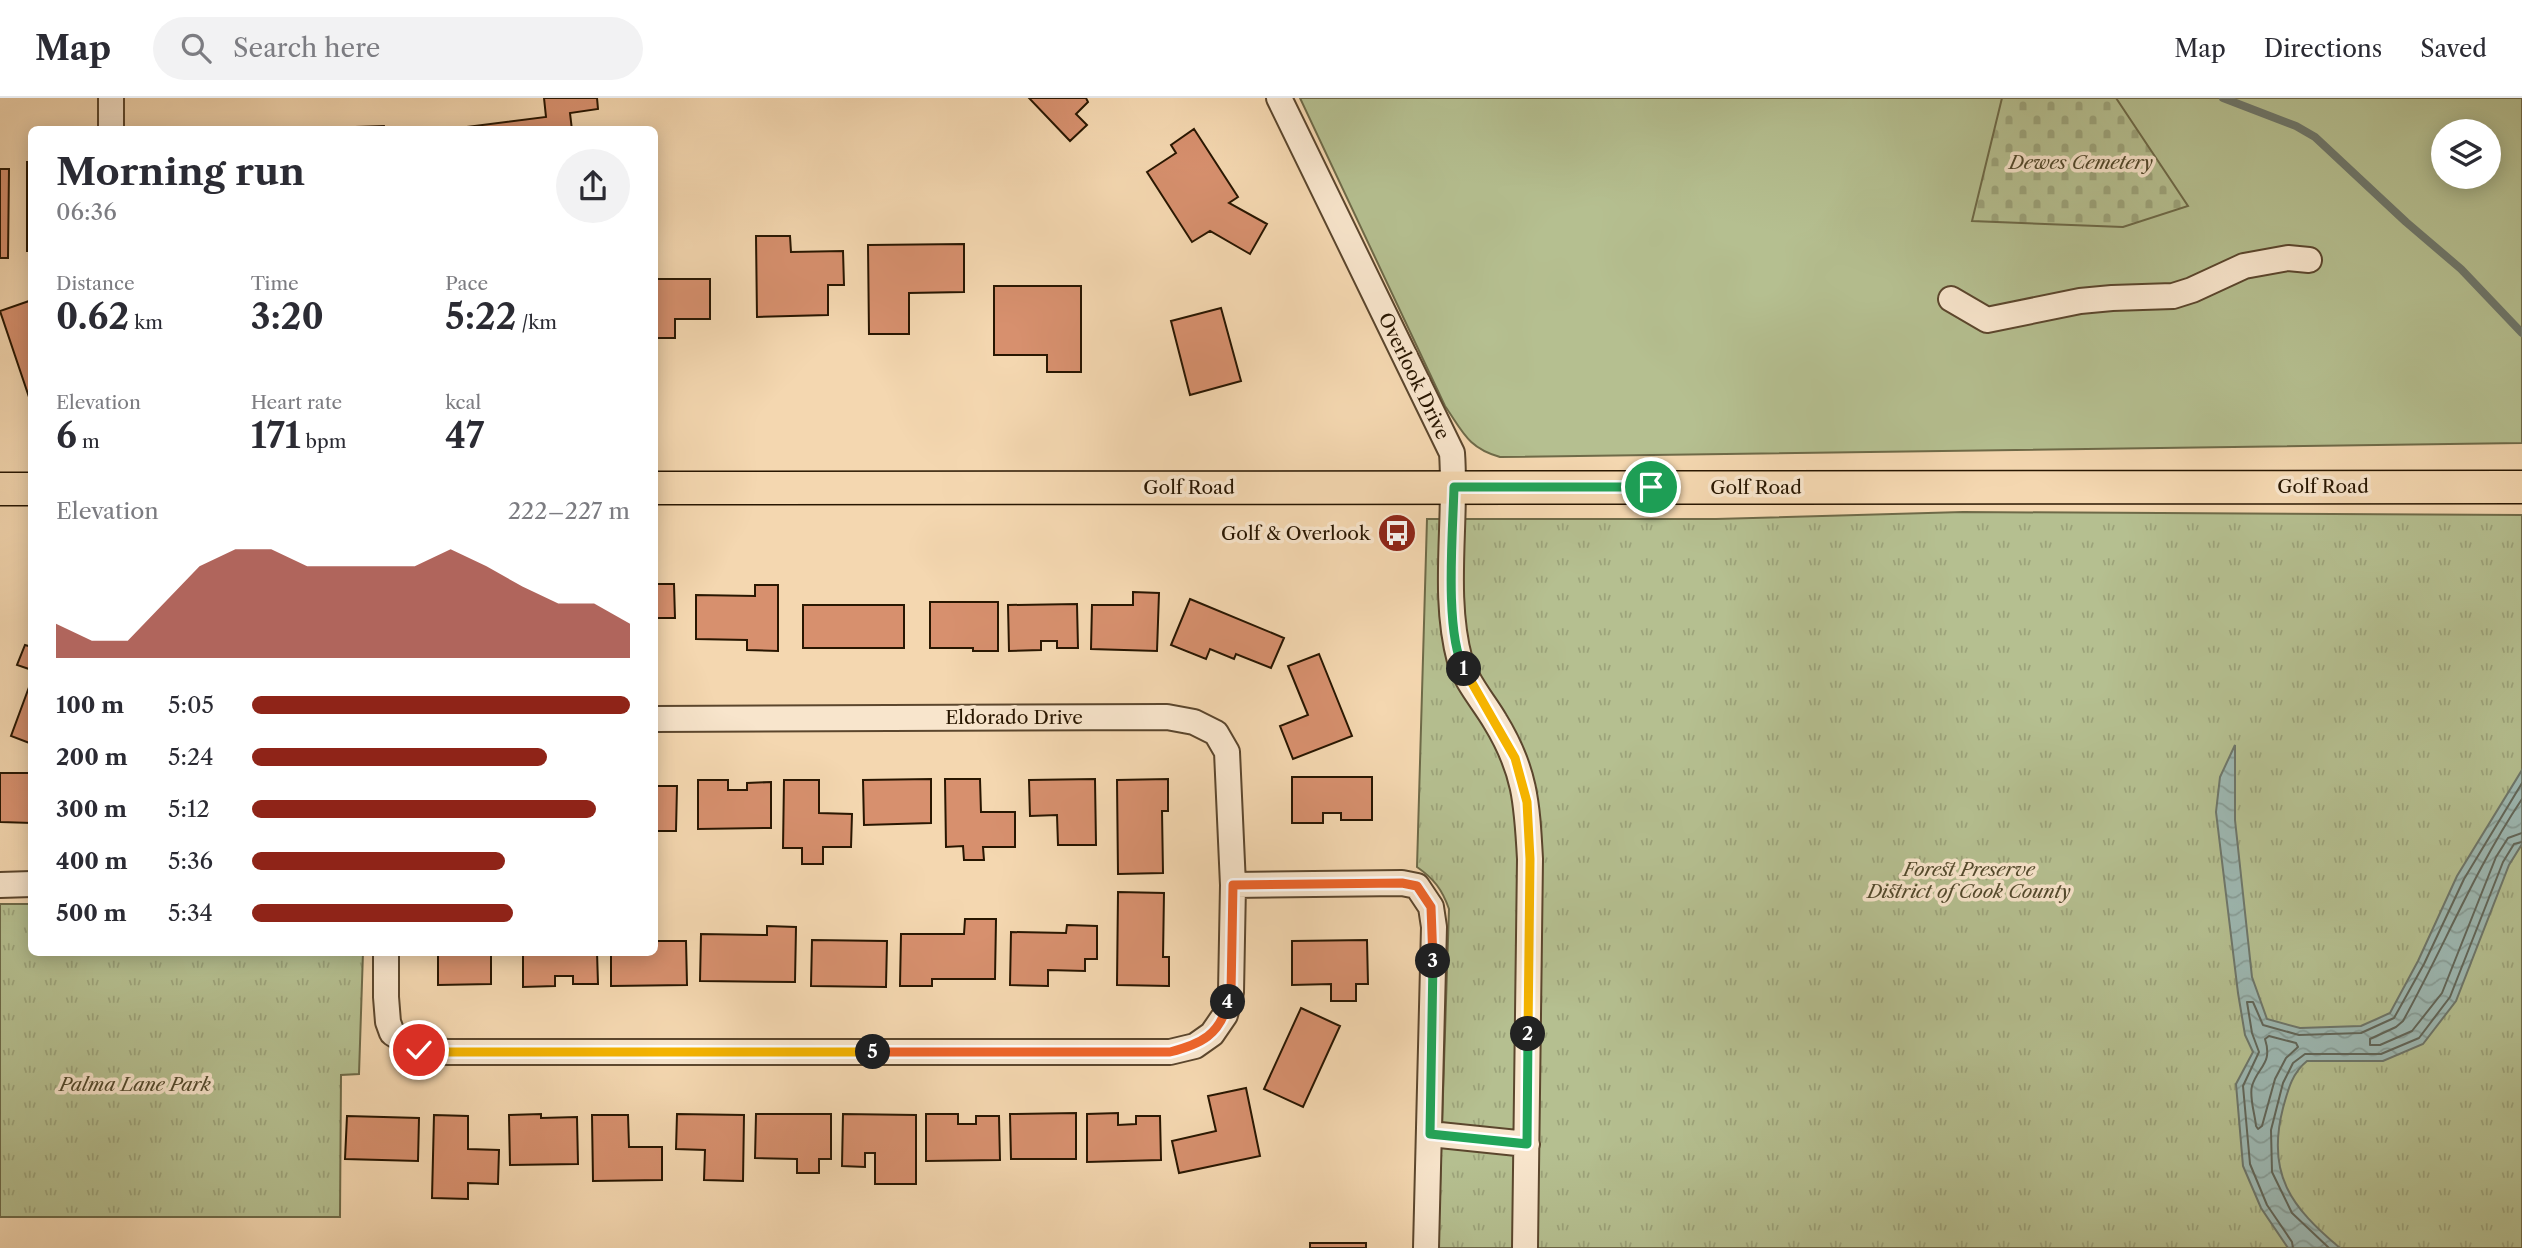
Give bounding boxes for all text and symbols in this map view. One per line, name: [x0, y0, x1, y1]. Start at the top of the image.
search box: [153, 17, 643, 80]
text: Map: [35, 28, 111, 69]
icon: search: [177, 29, 215, 67]
text: Search here: [233, 32, 380, 64]
text: Map: [2174, 34, 2226, 63]
text: Directions: [2264, 34, 2382, 63]
text: Saved: [2420, 34, 2487, 63]
map controls: [2431, 119, 2501, 189]
button: layers: [2431, 119, 2501, 189]
text: Morning run: [56, 148, 305, 195]
button: share: [556, 149, 630, 223]
park label: Dewes Cemetery: [2007, 151, 2153, 174]
text: 06:36: [56, 198, 117, 226]
text: Distance: [56, 272, 135, 295]
text: Time: [251, 272, 299, 295]
text: Pace: [445, 272, 488, 295]
text: 0.62: [56, 295, 129, 338]
text: 3:20: [251, 295, 324, 338]
text: 5:22: [445, 295, 516, 338]
street label: Overlook Drive: [1373, 309, 1455, 443]
text: km: [129, 311, 163, 334]
text: /km: [516, 311, 557, 334]
text: Elevation: [56, 391, 141, 414]
text: Heart rate: [251, 391, 342, 414]
text: kcal: [445, 391, 481, 414]
text: 6: [56, 414, 77, 457]
text: 171: [251, 414, 300, 457]
text: 47: [445, 414, 484, 457]
text: m: [77, 430, 100, 453]
text: bpm: [300, 430, 346, 453]
pin: [1621, 457, 1681, 517]
icon: arrive: [1632, 468, 1670, 506]
street label: Golf Road: [2277, 475, 2369, 498]
street label: Golf Road: [1143, 476, 1235, 499]
street label: Golf Road: [1710, 476, 1802, 499]
text: Elevation: [56, 497, 159, 525]
text: 222–227 m: [508, 497, 630, 525]
bus stop icon: Golf & Overlook: [1376, 512, 1418, 554]
place label: Golf & Overlook: [1221, 522, 1371, 545]
pin: 1: [1446, 652, 1482, 686]
text: 1: [1459, 657, 1468, 680]
text: 100 m: [56, 691, 124, 719]
text: 5:05: [168, 691, 214, 719]
street label: Eldorado Drive: [945, 706, 1083, 729]
text: 200 m: [56, 743, 128, 771]
text: 5:24: [168, 743, 213, 771]
text: 300 m: [56, 795, 127, 823]
text: 5:12: [168, 795, 210, 823]
text: 400 m: [56, 847, 128, 875]
text: 5:36: [168, 847, 213, 875]
park label: Forest Preserve District of Cook County: [1865, 858, 2071, 903]
text: 500 m: [56, 899, 127, 927]
text: 5:34: [168, 899, 213, 927]
pin: 3: [1416, 944, 1450, 978]
text: 3: [1427, 949, 1438, 972]
pin: 4: [1210, 984, 1246, 1020]
text: 4: [1222, 990, 1233, 1013]
pin: 2: [1510, 1016, 1546, 1052]
pin: [389, 1020, 449, 1080]
text: 2: [1522, 1022, 1533, 1045]
icon: check: [400, 1031, 438, 1069]
pin: 5: [856, 1034, 890, 1070]
text: 5: [867, 1040, 878, 1063]
park label: Palma Lane Park: [57, 1073, 211, 1096]

